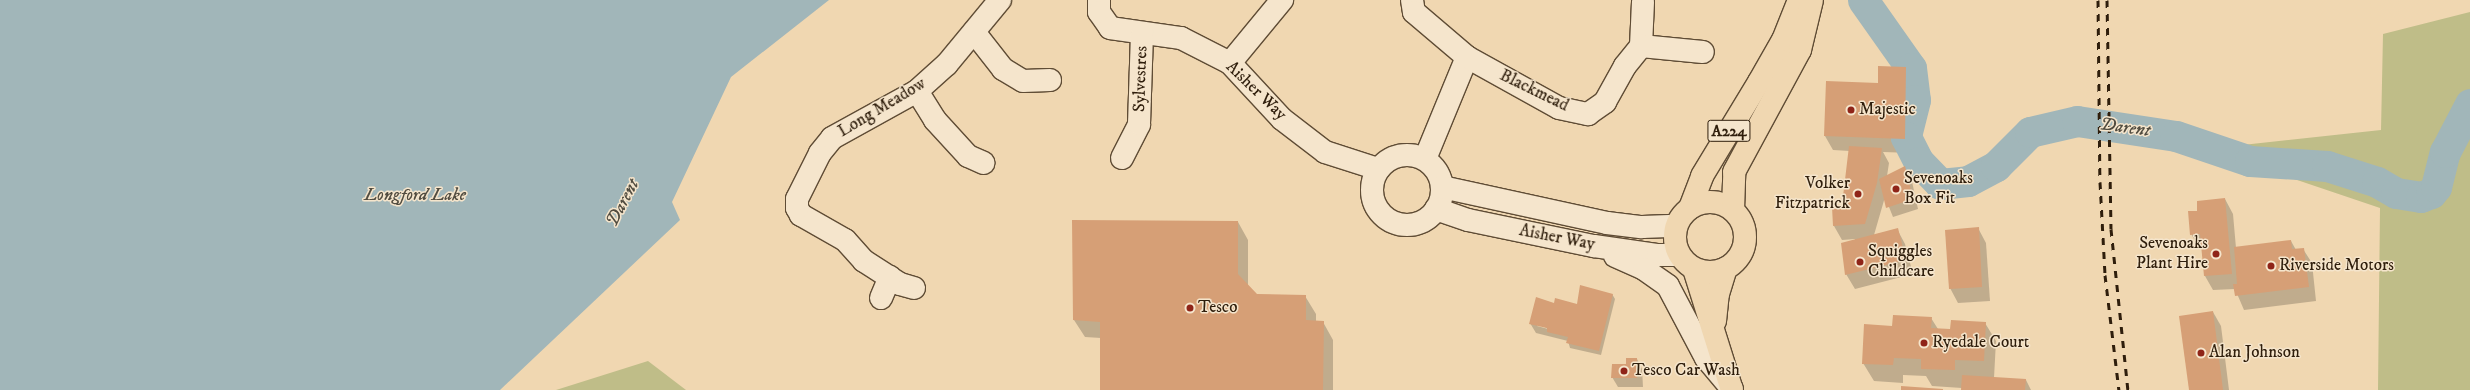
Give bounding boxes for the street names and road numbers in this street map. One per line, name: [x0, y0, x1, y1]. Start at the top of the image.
street label: Sylvestres: [1130, 46, 1152, 112]
street label: Aisher Way: [1221, 57, 1291, 125]
street label: Blackmead: [1496, 66, 1572, 116]
street label: Long Meadow: [835, 74, 929, 142]
road number: A224: [1707, 117, 1751, 145]
street label: Aisher Way: [1518, 221, 1596, 255]

